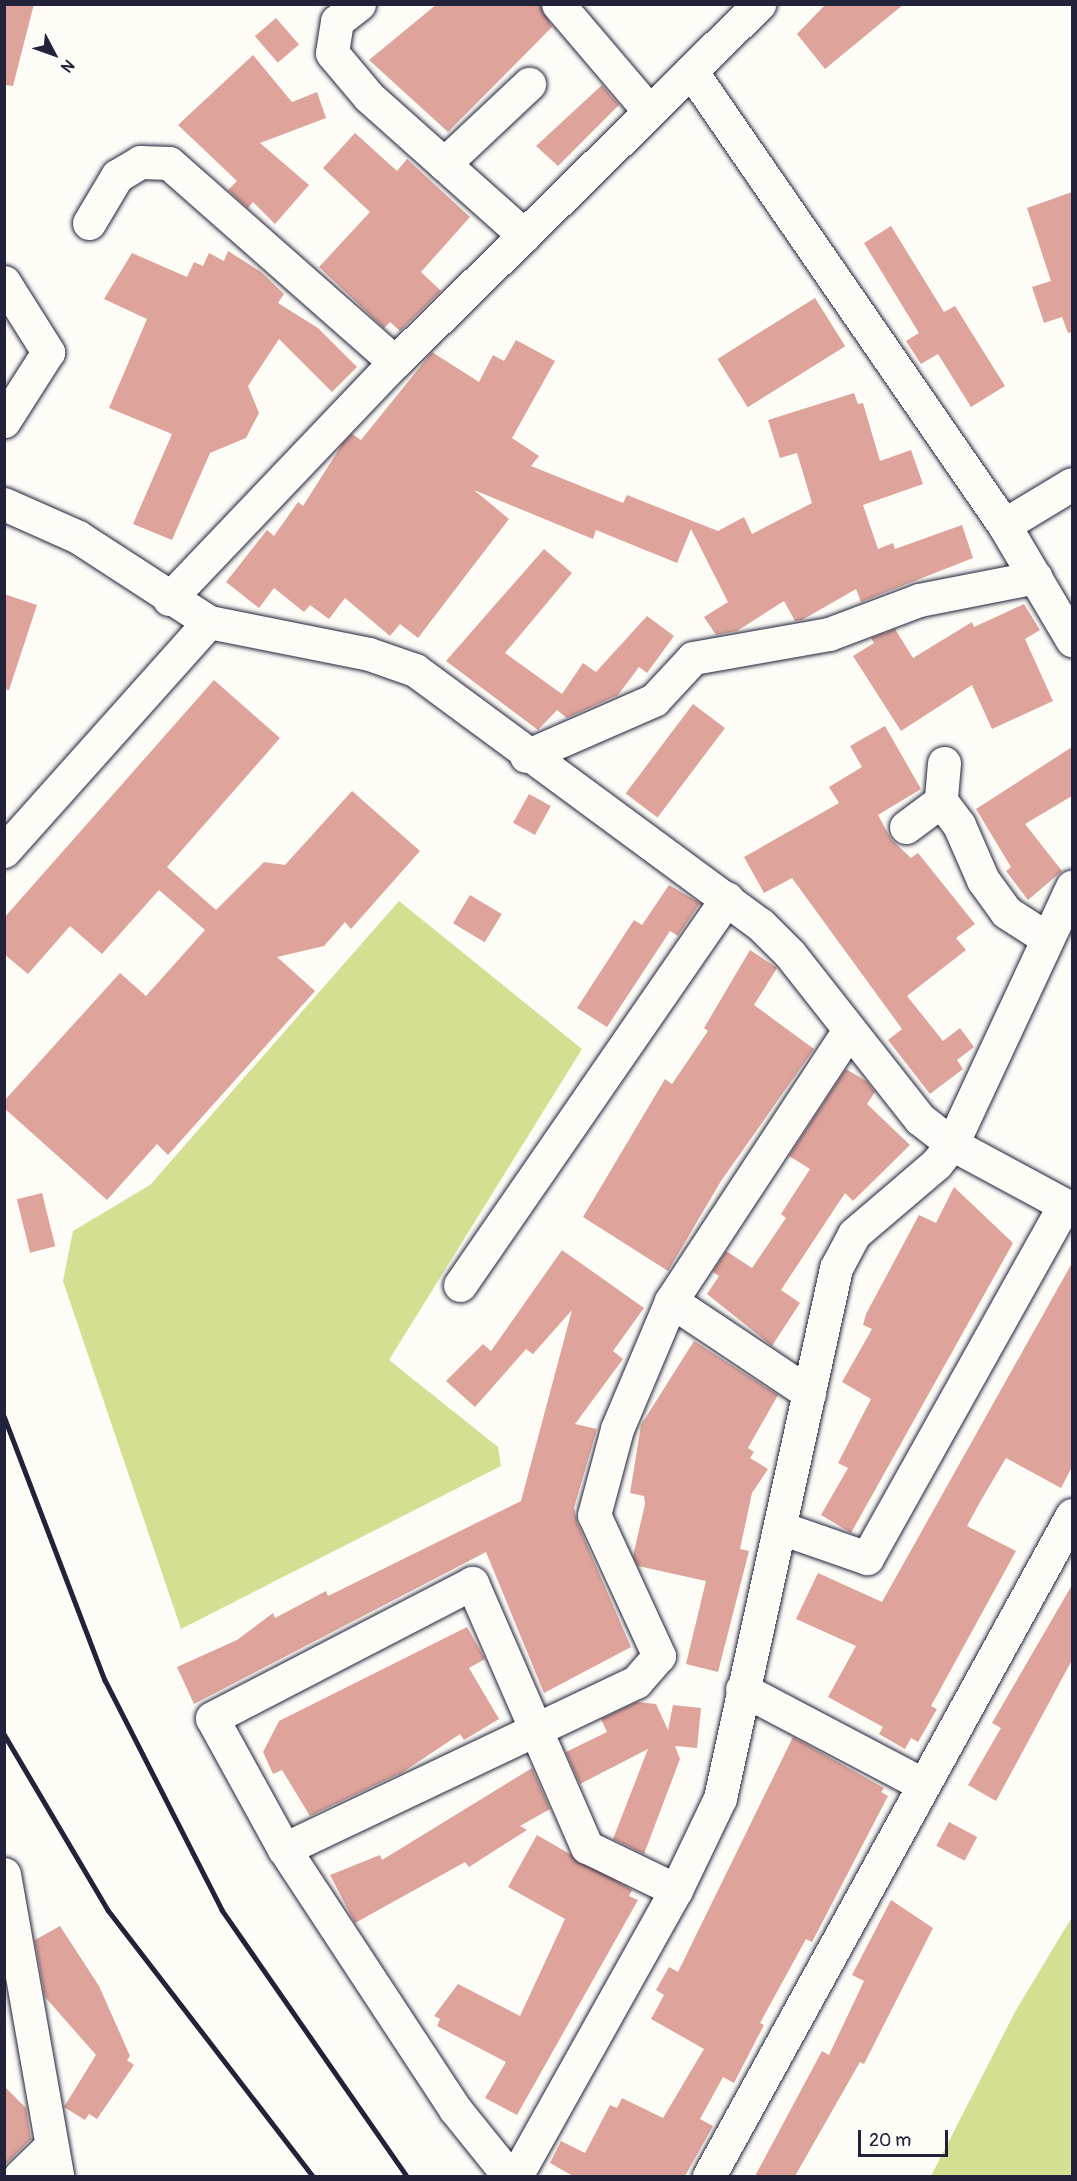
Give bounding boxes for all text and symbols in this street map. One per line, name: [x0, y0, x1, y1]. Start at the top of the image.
north arrow: [24, 24, 84, 84]
text: N: [56, 55, 79, 76]
scale bar: [861, 2118, 951, 2156]
text: 20 m: [869, 2129, 911, 2152]

